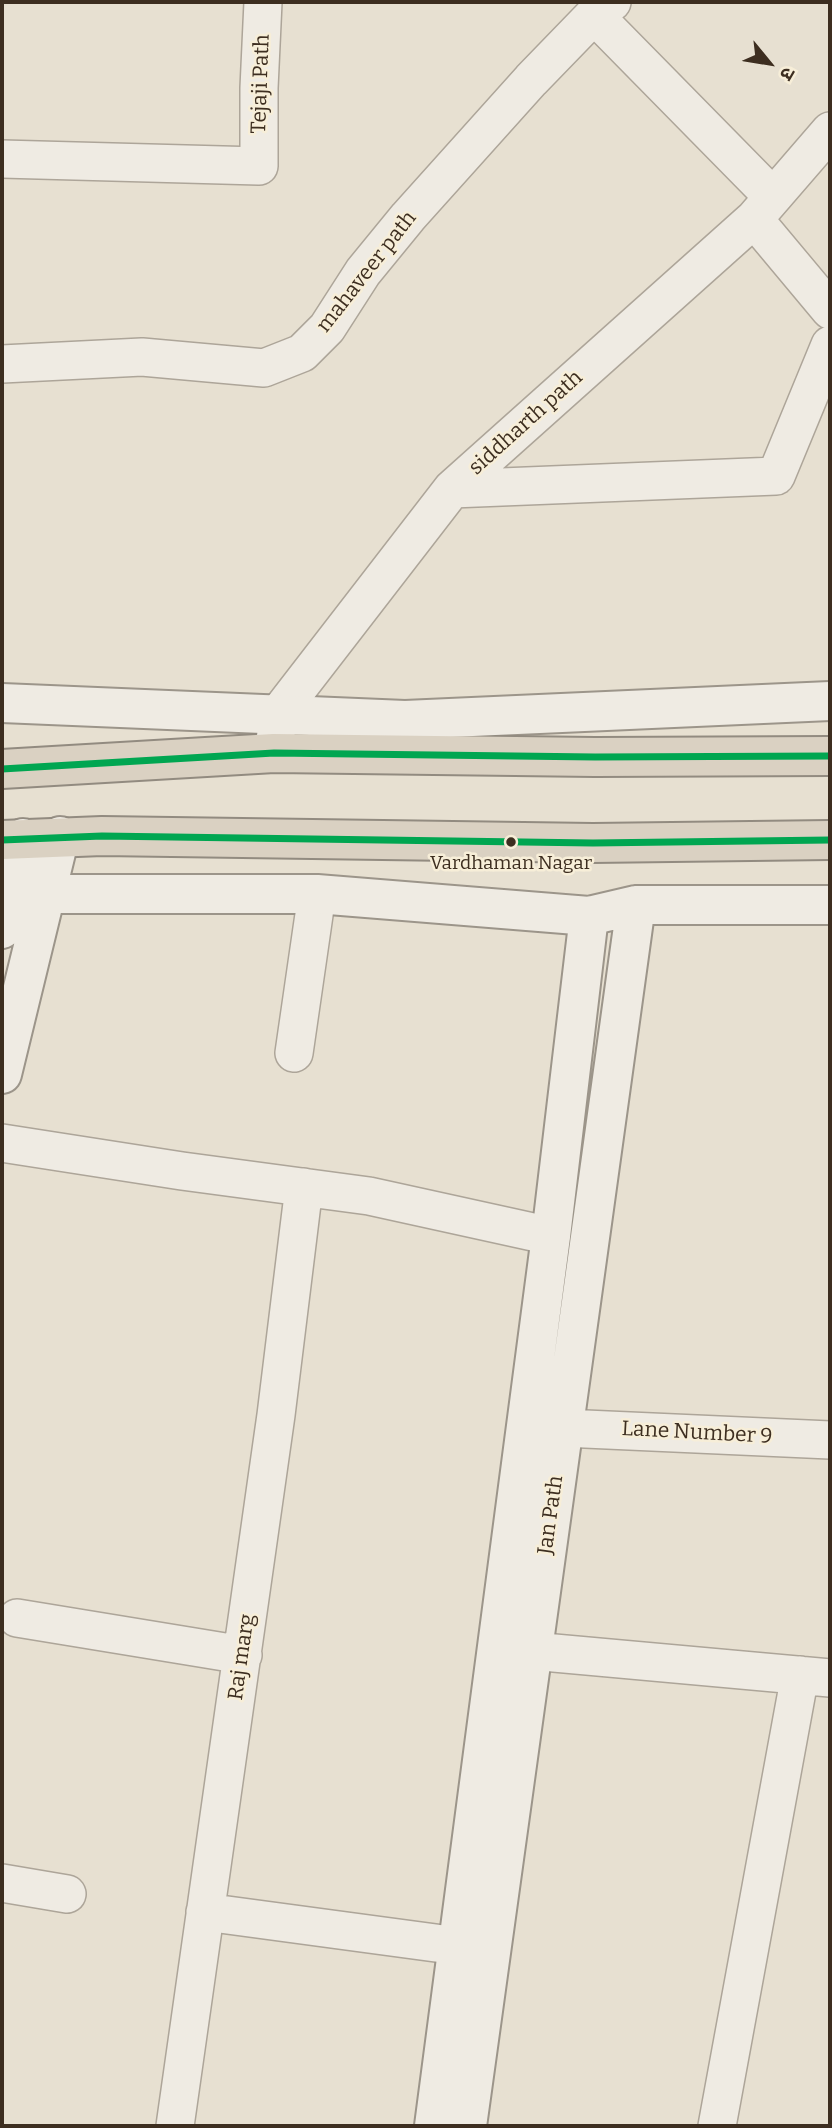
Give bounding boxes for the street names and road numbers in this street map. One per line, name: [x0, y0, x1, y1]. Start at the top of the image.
street label: Tejaji Path: [247, 34, 275, 134]
street label: mahaveer path: [312, 206, 422, 338]
street label: siddharth path: [464, 365, 588, 481]
street label: Lane Number 9: [621, 1416, 773, 1450]
street label: Jan Path: [533, 1474, 569, 1556]
street label: Raj marg: [223, 1612, 261, 1702]

